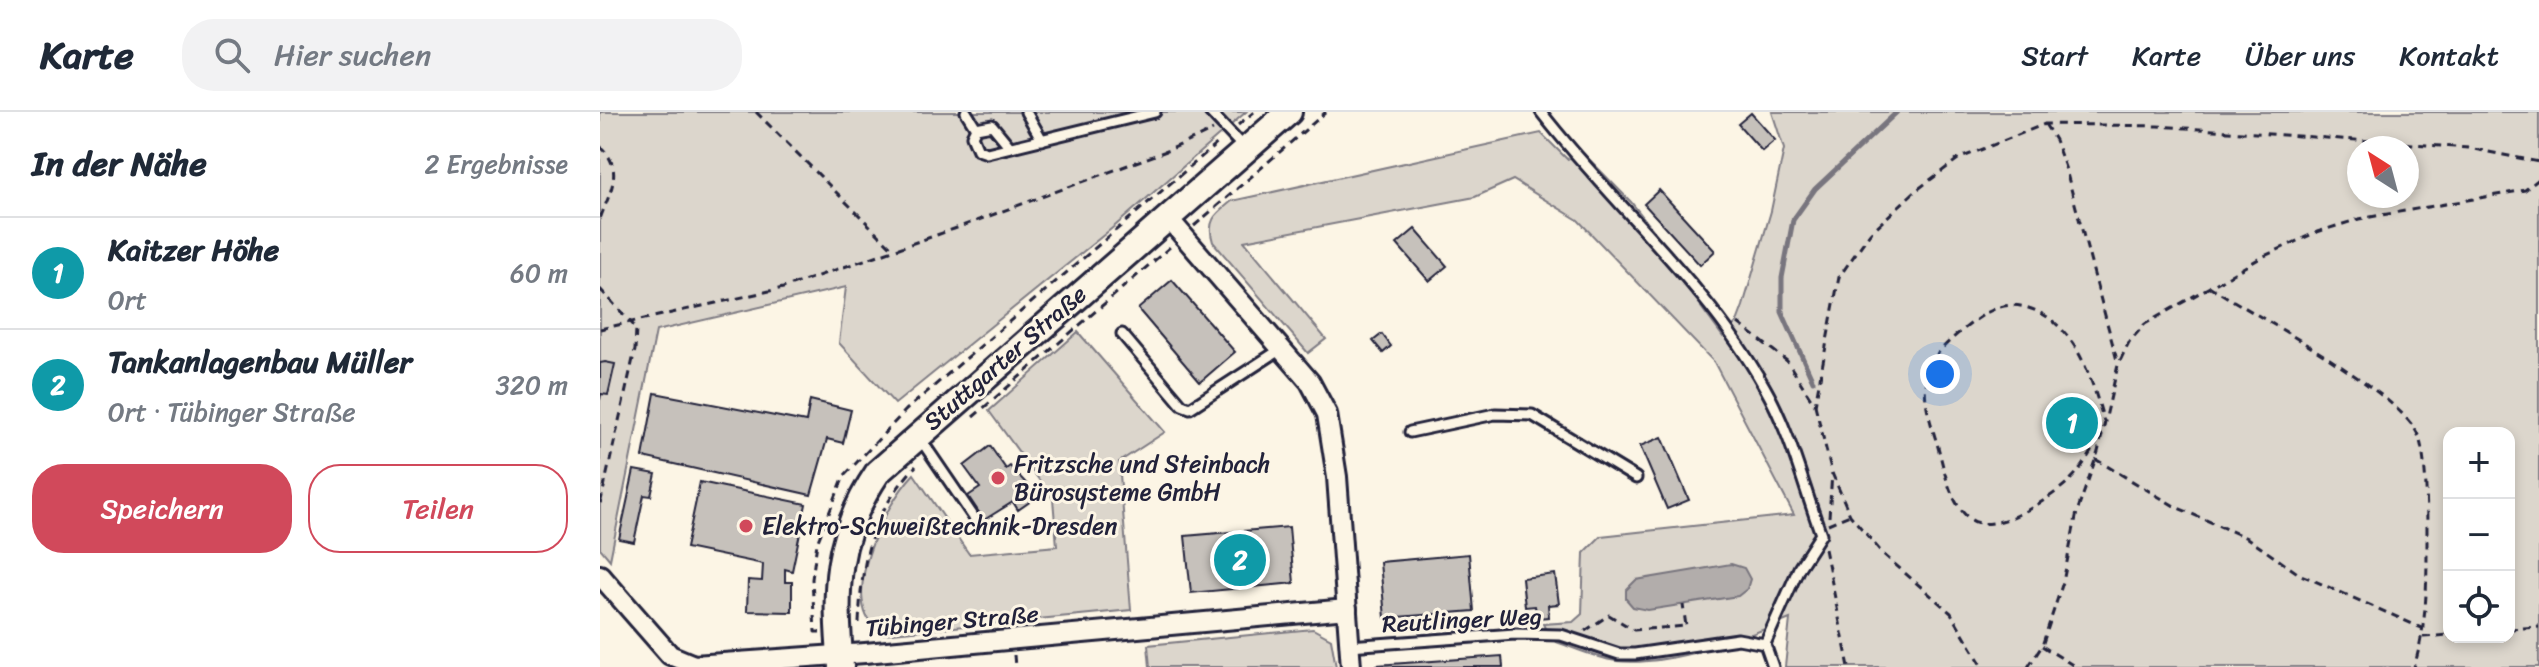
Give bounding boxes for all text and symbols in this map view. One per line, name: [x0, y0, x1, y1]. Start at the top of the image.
search box: [182, 19, 742, 91]
text: Karte: [40, 22, 134, 89]
text: Hier suchen: [274, 28, 431, 82]
text: Start: [2021, 31, 2088, 80]
text: Karte: [2132, 31, 2201, 80]
text: Über uns: [2245, 31, 2355, 80]
text: Kontakt: [2399, 31, 2499, 80]
icon: search: [210, 33, 254, 77]
text: In der Nähe: [32, 134, 207, 194]
north arrow: [2347, 136, 2419, 208]
text: 2 Ergebnisse: [424, 141, 568, 187]
text: Kaitzer Höhe: [108, 223, 279, 277]
text: 1: [52, 250, 64, 296]
text: 60 m: [510, 250, 568, 296]
street label: Stuttgarter Straße: [914, 275, 1096, 441]
text: Ort: [108, 277, 147, 323]
text: Tankanlagenbau Müller: [108, 335, 412, 389]
your location: [1920, 354, 1960, 394]
text: 2: [50, 362, 66, 408]
text: 320 m: [496, 362, 568, 408]
text: Ort · Tübinger Straße: [108, 389, 356, 435]
pin: 1: [2046, 393, 2098, 453]
map controls: [2443, 427, 2515, 643]
button: +: [2443, 427, 2515, 499]
place label: Fritzsche und Steinbach Bürosysteme GmbH: [1014, 443, 1270, 513]
button: Speichern: [32, 464, 292, 553]
button: Teilen: [308, 464, 568, 553]
marker: Fritzsche und Steinbach Bürosysteme GmbH: [989, 469, 1007, 487]
button: −: [2443, 499, 2515, 571]
place label: Elektro-Schweißtechnik-Dresden: [762, 505, 1117, 547]
marker: Elektro-Schweißtechnik-Dresden: [737, 517, 755, 535]
pin: 2: [1214, 530, 1266, 590]
button: locate: [2443, 571, 2515, 643]
street label: Tübinger Straße: [864, 593, 1040, 649]
street label: Reutlinger Weg: [1381, 595, 1543, 645]

